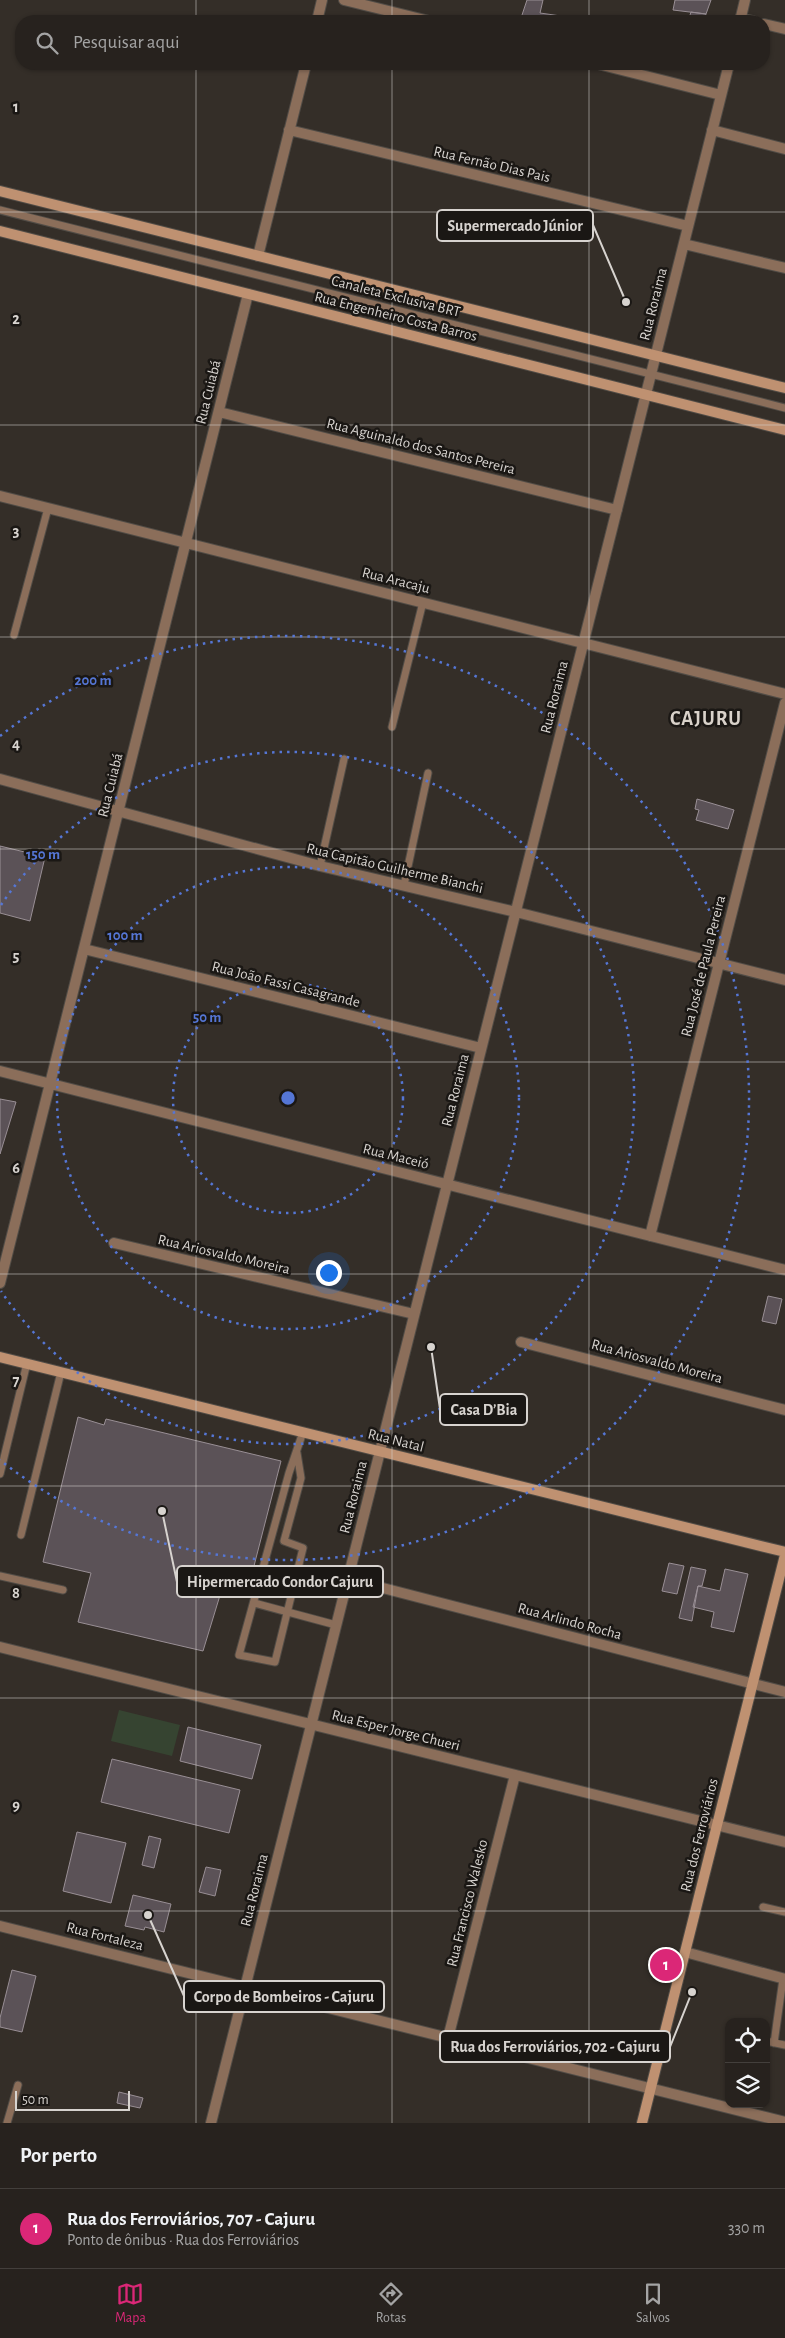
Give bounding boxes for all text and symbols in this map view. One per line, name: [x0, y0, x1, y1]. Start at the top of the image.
search box: [15, 15, 770, 70]
icon: search: [33, 29, 61, 57]
text: Pesquisar aqui: [73, 33, 179, 52]
text: 1: [13, 99, 19, 115]
street label: Rua Fernão Dias Pais: [432, 144, 552, 185]
callout: Supermercado Júnior: [437, 210, 593, 241]
text: Supermercado Júnior: [447, 218, 583, 234]
street label: Rua Roraima: [637, 266, 670, 342]
street label: Canaleta Exclusiva BRT: [330, 273, 463, 320]
street label: Rua Engenheiro Costa Barros: [313, 289, 479, 344]
text: 2: [12, 311, 20, 327]
street label: Rua Cuiabá: [193, 358, 224, 426]
street label: Rua Aguinaldo dos Santos Pereira: [325, 416, 517, 477]
text: 3: [13, 523, 20, 539]
street label: Rua Aracaju: [360, 565, 432, 596]
street label: Rua Roraima: [538, 659, 571, 735]
text: 200 m: [74, 673, 112, 688]
district label: CAJURU: [670, 709, 742, 729]
text: 4: [12, 736, 20, 752]
street label: Rua Cuiabá: [95, 751, 126, 819]
street label: Rua Capitão Guilherme Bianchi: [305, 841, 485, 896]
text: 150 m: [26, 847, 60, 862]
street label: Rua José de Paula Pereira: [679, 894, 728, 1038]
text: 100 m: [107, 928, 143, 943]
text: 5: [13, 948, 20, 964]
street label: Rua João Fassi Casagrande: [210, 959, 362, 1010]
text: 50 m: [193, 1010, 221, 1025]
street label: Rua Roraima: [439, 1052, 472, 1128]
centre of rings: [279, 1089, 297, 1107]
street label: Rua Maceió: [361, 1141, 430, 1172]
text: 6: [12, 1160, 20, 1176]
street label: Rua Ariosvaldo Moreira: [156, 1232, 291, 1277]
your location: [316, 1260, 342, 1286]
street label: Rua Ariosvaldo Moreira: [590, 1337, 724, 1386]
text: 7: [13, 1373, 20, 1389]
callout: Casa D’Bia: [440, 1394, 527, 1425]
text: Casa D’Bia: [451, 1402, 518, 1418]
street label: Rua Natal: [366, 1426, 426, 1455]
street label: Rua Roraima: [337, 1459, 370, 1535]
callout: Hipermercado Condor Cajuru: [177, 1566, 383, 1597]
text: Hipermercado Condor Cajuru: [187, 1574, 374, 1591]
text: 8: [12, 1585, 20, 1601]
street label: Rua Arlindo Rocha: [516, 1600, 623, 1643]
street label: Rua Esper Jorge Chueri: [330, 1707, 461, 1754]
street label: Rua dos Ferroviários: [678, 1777, 721, 1893]
text: 9: [12, 1797, 20, 1813]
street label: Rua Francisco Walesko: [444, 1838, 491, 1968]
street label: Rua Roraima: [238, 1852, 271, 1928]
street label: Rua Fortaleza: [65, 1920, 145, 1953]
pin: 1: [650, 1946, 682, 1984]
callout: Corpo de Bombeiros - Cajuru: [184, 1981, 384, 2012]
text: Corpo de Bombeiros - Cajuru: [194, 1989, 375, 2006]
map controls: [725, 2018, 770, 2108]
button: locate: [725, 2018, 770, 2063]
callout: Rua dos Ferroviários, 702 - Cajuru: [440, 2031, 670, 2062]
text: Rua dos Ferroviários, 702 - Cajuru: [450, 2039, 660, 2056]
button: layers: [725, 2063, 770, 2108]
scale bar: [15, 2088, 130, 2111]
text: 50 m: [22, 2093, 49, 2107]
text: Por perto: [20, 2145, 97, 2166]
text: Rua dos Ferroviários, 707 - Cajuru: [67, 2210, 315, 2229]
text: 1: [33, 2220, 39, 2236]
text: 330 m: [728, 2220, 765, 2236]
text: Ponto de ônibus · Rua dos Ferroviários: [67, 2232, 299, 2248]
tab: Mapa: [115, 2280, 146, 2327]
tab: Rotas: [376, 2280, 406, 2327]
tab: Salvos: [636, 2280, 670, 2327]

